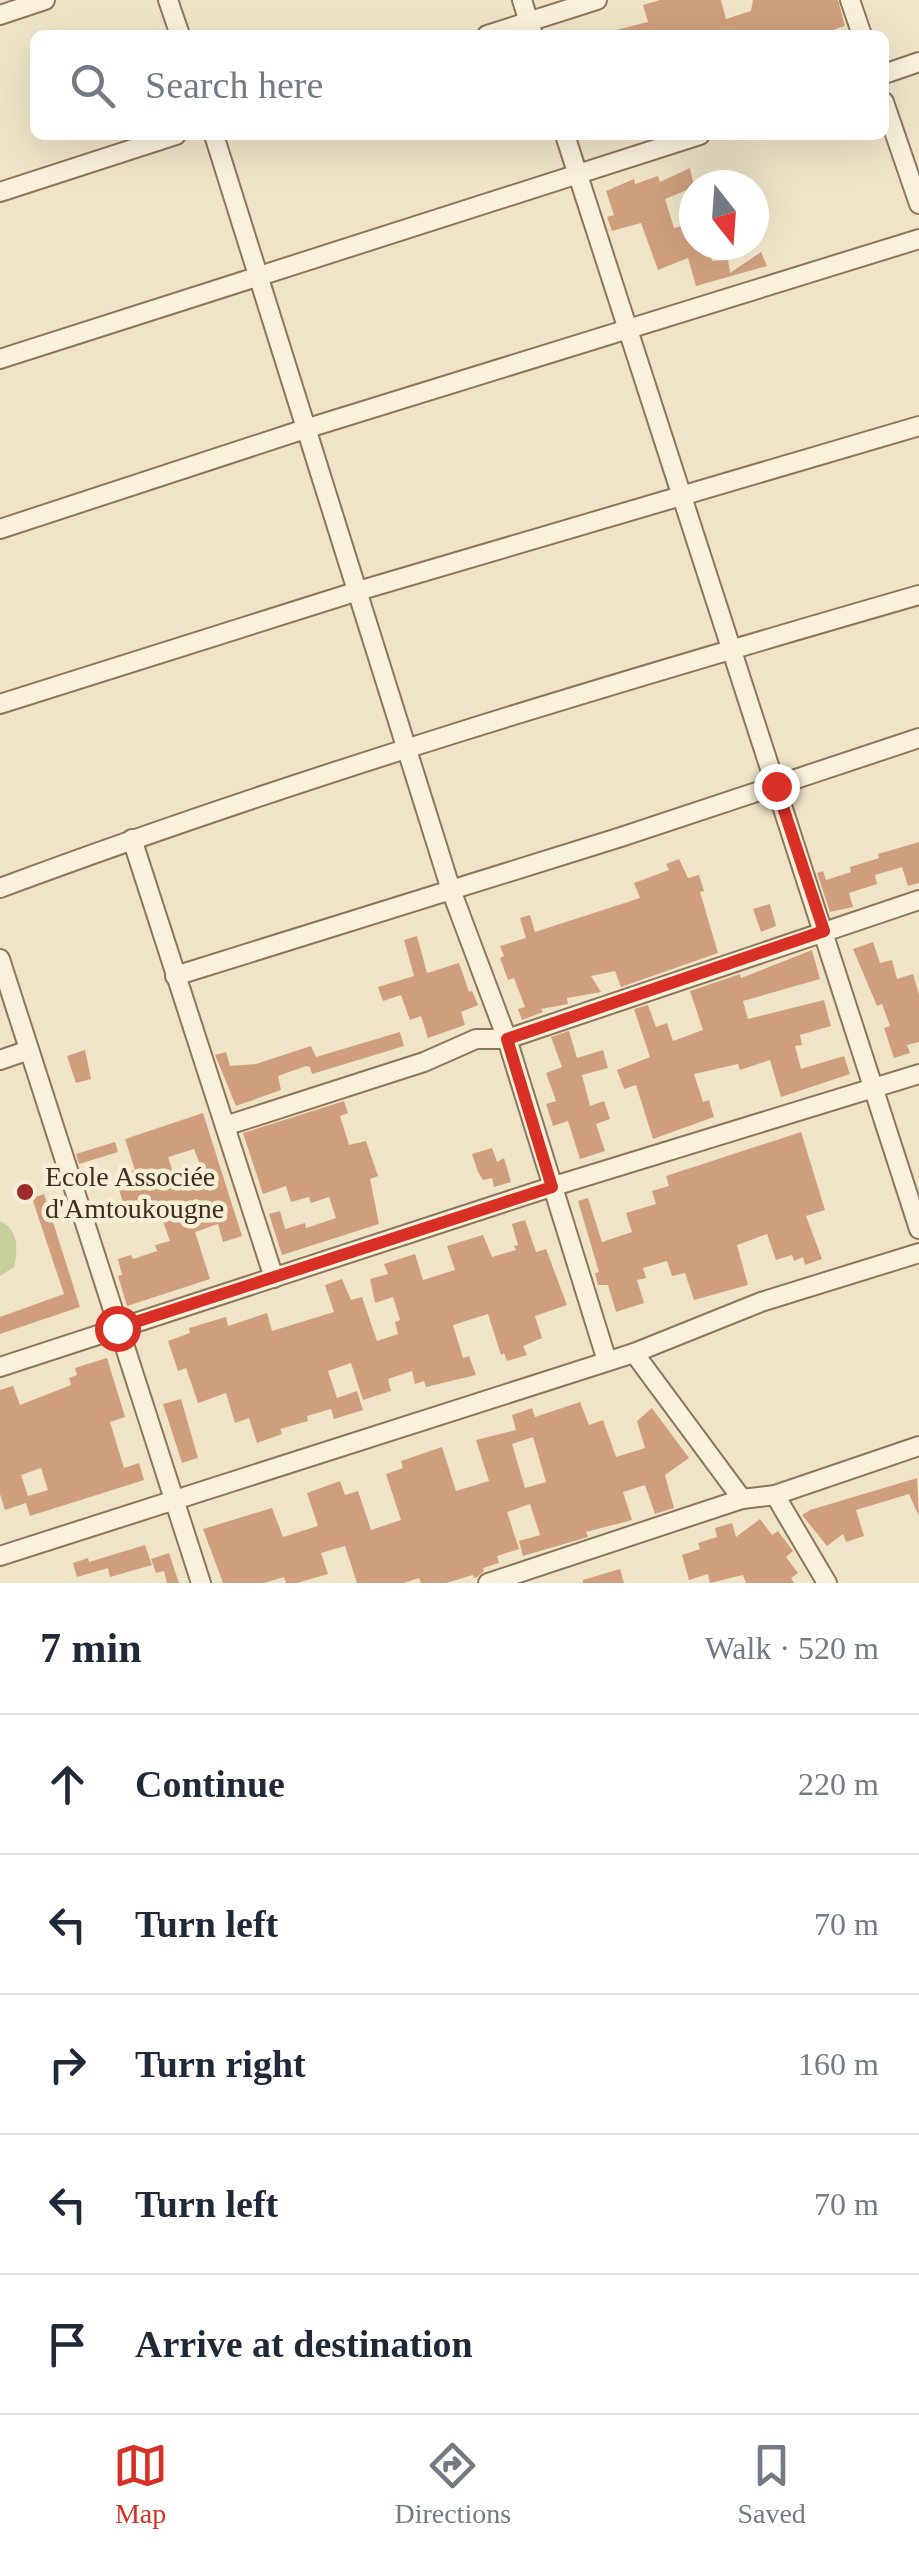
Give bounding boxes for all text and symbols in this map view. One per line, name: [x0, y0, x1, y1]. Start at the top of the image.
search box: [30, 30, 889, 140]
icon: search: [65, 58, 120, 113]
text: Search here: [145, 64, 323, 106]
north arrow: [679, 170, 769, 260]
route end: [754, 764, 800, 810]
place label: Ecole Associée d'Amtoukougne: [45, 1161, 224, 1224]
marker: Ecole Associée d'Amtoukougne: [14, 1181, 36, 1203]
route start: [95, 1306, 141, 1352]
text: 7 min: [40, 1625, 142, 1671]
text: Walk · 520 m: [705, 1630, 879, 1666]
icon: ahead: [40, 1757, 95, 1812]
text: Continue: [135, 1763, 285, 1805]
text: 220 m: [798, 1766, 879, 1802]
icon: left: [40, 1897, 95, 1952]
text: Turn left: [135, 1903, 278, 1945]
text: 70 m: [814, 1906, 879, 1942]
icon: right: [40, 2037, 95, 2092]
text: Turn right: [135, 2043, 306, 2085]
text: 160 m: [798, 2046, 879, 2082]
icon: left: [40, 2177, 95, 2232]
text: Turn left: [135, 2183, 278, 2225]
text: 70 m: [814, 2186, 879, 2222]
icon: arrive: [40, 2317, 95, 2372]
text: Arrive at destination: [135, 2323, 473, 2365]
tab: Map: [113, 2438, 168, 2530]
tab: Directions: [394, 2438, 511, 2530]
tab: Saved: [737, 2438, 806, 2530]

